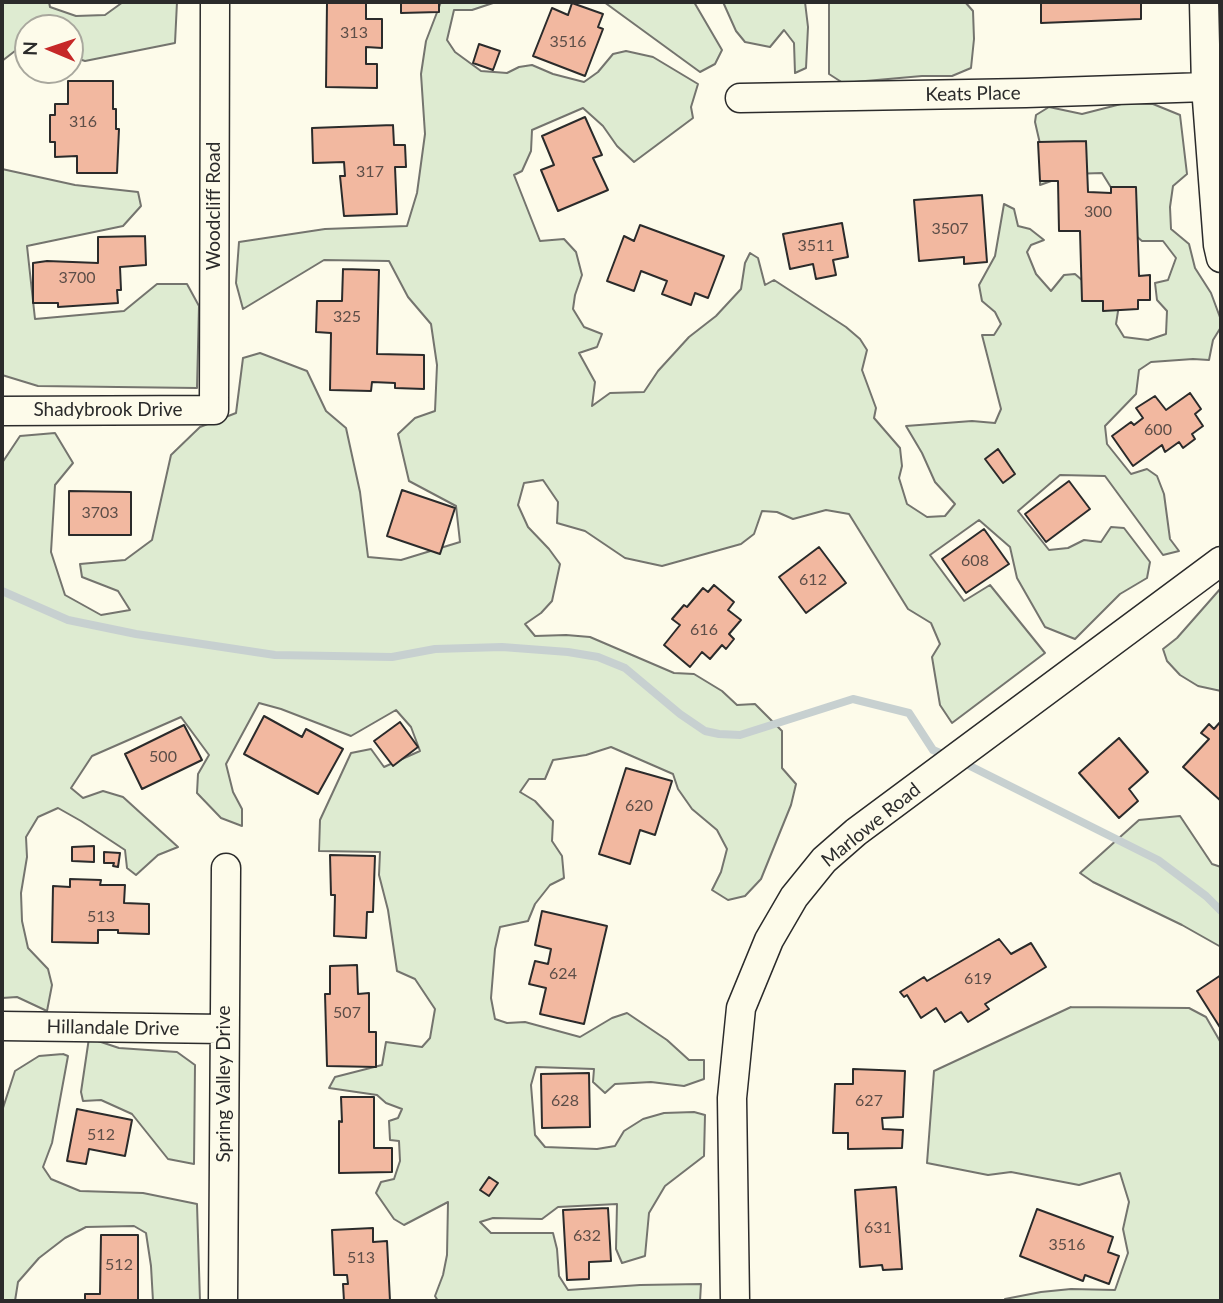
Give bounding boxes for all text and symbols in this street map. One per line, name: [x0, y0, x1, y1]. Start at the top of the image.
north arrow: [14, 14, 84, 84]
house number: 313: [340, 23, 368, 43]
house number: 3516: [549, 32, 587, 52]
text: N: [18, 41, 41, 56]
street label: Keats Place: [925, 82, 1021, 106]
house number: 316: [69, 112, 97, 132]
street label: Woodcliff Road: [203, 142, 225, 270]
house number: 317: [356, 162, 384, 182]
house number: 300: [1084, 202, 1112, 222]
house number: 3507: [931, 219, 969, 239]
house number: 3511: [797, 236, 835, 256]
house number: 3700: [58, 268, 96, 288]
house number: 325: [333, 307, 361, 327]
street label: Shadybrook Drive: [33, 399, 183, 421]
house number: 600: [1144, 420, 1172, 440]
house number: 3703: [81, 503, 119, 523]
house number: 608: [961, 551, 989, 571]
house number: 612: [799, 570, 827, 590]
house number: 616: [690, 620, 718, 640]
house number: 500: [149, 747, 177, 767]
street label: Marlowe Road: [817, 778, 925, 872]
house number: 620: [625, 796, 653, 816]
house number: 513: [87, 907, 115, 927]
house number: 624: [549, 964, 577, 984]
house number: 619: [964, 969, 992, 989]
house number: 507: [333, 1003, 361, 1023]
street label: Spring Valley Drive: [213, 1005, 235, 1163]
street label: Hillandale Drive: [46, 1015, 180, 1041]
house number: 628: [551, 1091, 579, 1111]
house number: 627: [855, 1091, 883, 1111]
house number: 512: [87, 1125, 115, 1145]
house number: 631: [864, 1218, 892, 1238]
house number: 632: [573, 1226, 601, 1246]
house number: 3516: [1048, 1235, 1086, 1255]
house number: 513: [347, 1248, 375, 1268]
house number: 512: [105, 1255, 133, 1275]

